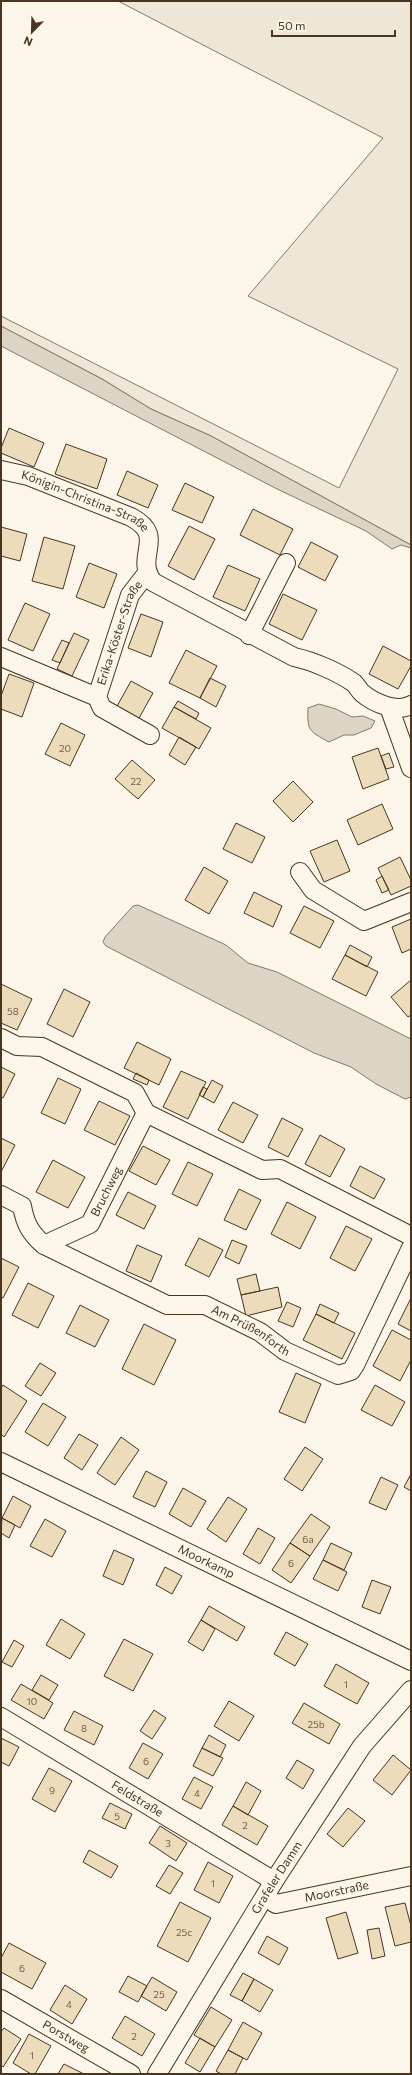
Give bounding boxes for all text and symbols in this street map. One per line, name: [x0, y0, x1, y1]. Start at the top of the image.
north arrow: [12, 12, 52, 52]
scale bar: [272, 12, 395, 38]
text: 50 m: [278, 18, 306, 32]
text: N: [22, 34, 34, 49]
street label: Königin-Christina-Straße: [20, 467, 153, 534]
street label: Erika-Köster-Straße: [93, 577, 145, 687]
house number: 20: [59, 742, 71, 754]
house number: 22: [130, 775, 142, 787]
house number: 58: [7, 1005, 19, 1017]
street label: Bruchweg: [87, 1163, 124, 1218]
street label: Am Prüßenforth: [210, 1301, 292, 1358]
house number: 6a: [302, 1533, 314, 1545]
street label: Moorkamp: [176, 1541, 237, 1580]
house number: 6: [288, 1557, 294, 1569]
house number: 1: [344, 1678, 348, 1690]
house number: 10: [27, 1695, 37, 1707]
house number: 25b: [307, 1718, 325, 1730]
house number: 8: [81, 1722, 87, 1734]
house number: 6: [143, 1755, 149, 1767]
street label: Feldstraße: [109, 1777, 166, 1819]
house number: 9: [49, 1784, 55, 1796]
house number: 4: [194, 1787, 200, 1799]
house number: 5: [114, 1810, 120, 1822]
house number: 2: [242, 1819, 248, 1831]
house number: 3: [165, 1837, 171, 1849]
street label: Grafeler Damm: [248, 1838, 304, 1916]
house number: 1: [211, 1877, 215, 1889]
street label: Moorstraße: [303, 1877, 370, 1904]
house number: 25c: [176, 1926, 192, 1938]
house number: 6: [19, 1962, 25, 1974]
house number: 25: [153, 1988, 165, 2000]
house number: 4: [66, 1998, 72, 2010]
street label: Porstweg: [41, 2017, 93, 2055]
house number: 2: [131, 2030, 137, 2042]
house number: 1: [30, 2049, 34, 2061]

